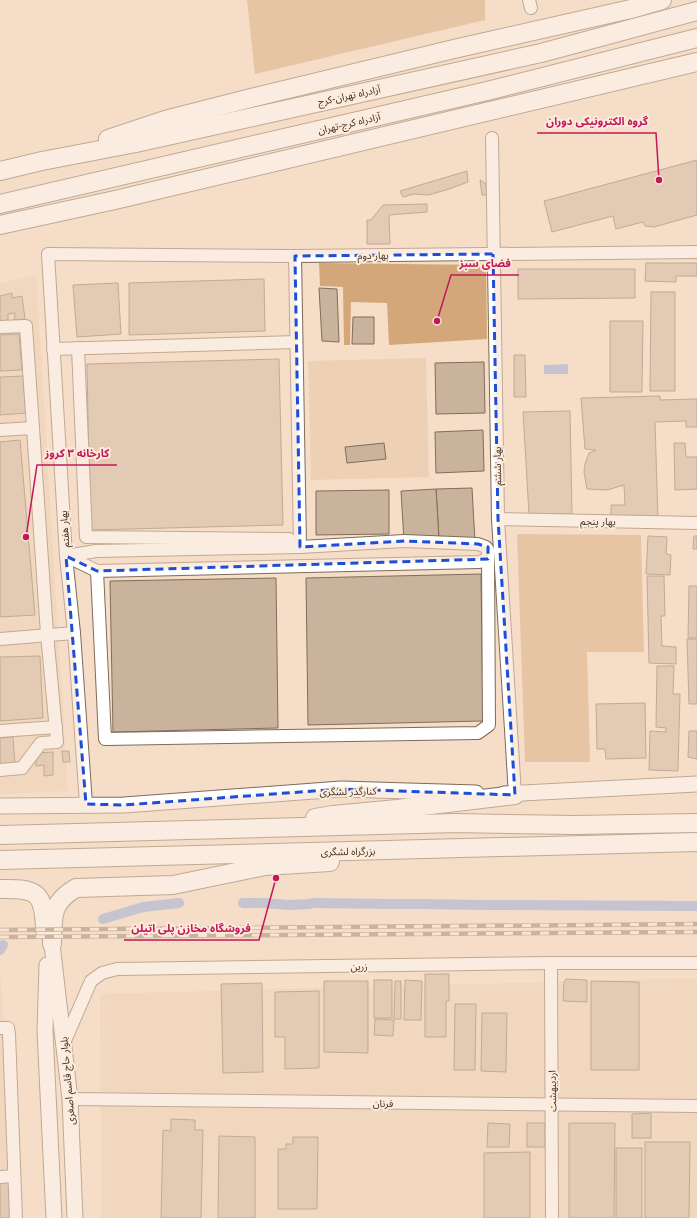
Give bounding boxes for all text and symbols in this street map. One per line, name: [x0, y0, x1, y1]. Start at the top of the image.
street label: آزادراه تهران-کرج: [316, 81, 383, 109]
street label: آزادراه کرج-تهران: [316, 109, 383, 138]
callout: گروه الکترونیکی دوران: [537, 110, 656, 133]
text: گروه الکترونیکی دوران: [546, 113, 649, 128]
street label: بهار دوم: [357, 248, 389, 264]
callout: فضای سبز: [451, 252, 519, 275]
text: فضای سبز: [458, 255, 511, 270]
callout: کارخانه ۳ کروز: [37, 442, 117, 465]
text: کارخانه ۳ کروز: [44, 445, 110, 460]
street label: بهار ششم: [490, 446, 505, 486]
street label: بهار هفتم: [56, 510, 73, 548]
street label: بهار پنجم: [580, 514, 616, 529]
street label: کنارگذر لشگری: [319, 783, 378, 798]
street label: بزرگراه لشگری: [321, 844, 376, 858]
callout: فروشگاه مخازن پلی اتیلن: [124, 917, 259, 940]
text: فروشگاه مخازن پلی اتیلن: [131, 920, 251, 936]
street label: زرین: [350, 959, 368, 973]
street label: بلوار حاج قاسم اصغری: [56, 1036, 79, 1126]
street label: اردیبهشت: [545, 1070, 559, 1112]
street label: فرنان: [373, 1096, 394, 1110]

